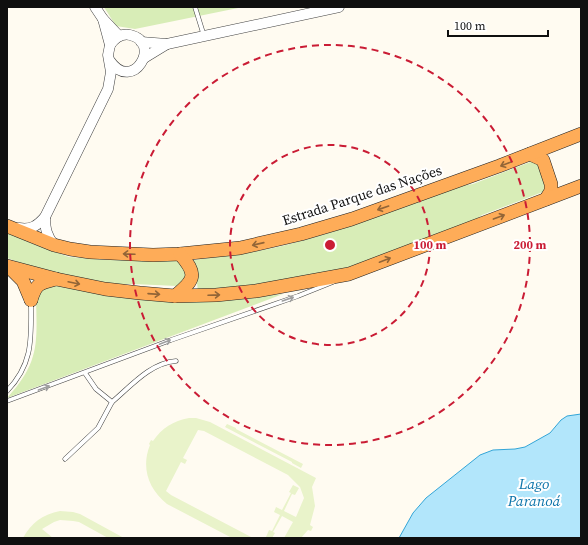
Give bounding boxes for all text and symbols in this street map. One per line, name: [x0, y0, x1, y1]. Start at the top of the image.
scale bar: [448, 12, 548, 38]
text: 100 m: [454, 18, 486, 34]
street label: Estrada Parque das Nações: [280, 160, 444, 230]
one-way arrow: [500, 160, 512, 168]
one-way arrow: [377, 205, 390, 212]
one-way arrow: [493, 212, 505, 220]
text: 100 m: [414, 237, 447, 253]
text: 200 m: [514, 237, 547, 253]
centre of rings: [323, 238, 337, 252]
one-way arrow: [252, 240, 265, 248]
one-way arrow: [123, 250, 136, 258]
one-way arrow: [379, 255, 391, 263]
one-way arrow: [68, 279, 81, 287]
one-way arrow: [147, 290, 160, 298]
one-way arrow: [207, 291, 220, 299]
one-way arrow: [282, 295, 294, 303]
one-way arrow: [159, 337, 171, 345]
one-way arrow: [37, 384, 50, 391]
water label: Lago Paranoá: [507, 473, 560, 511]

